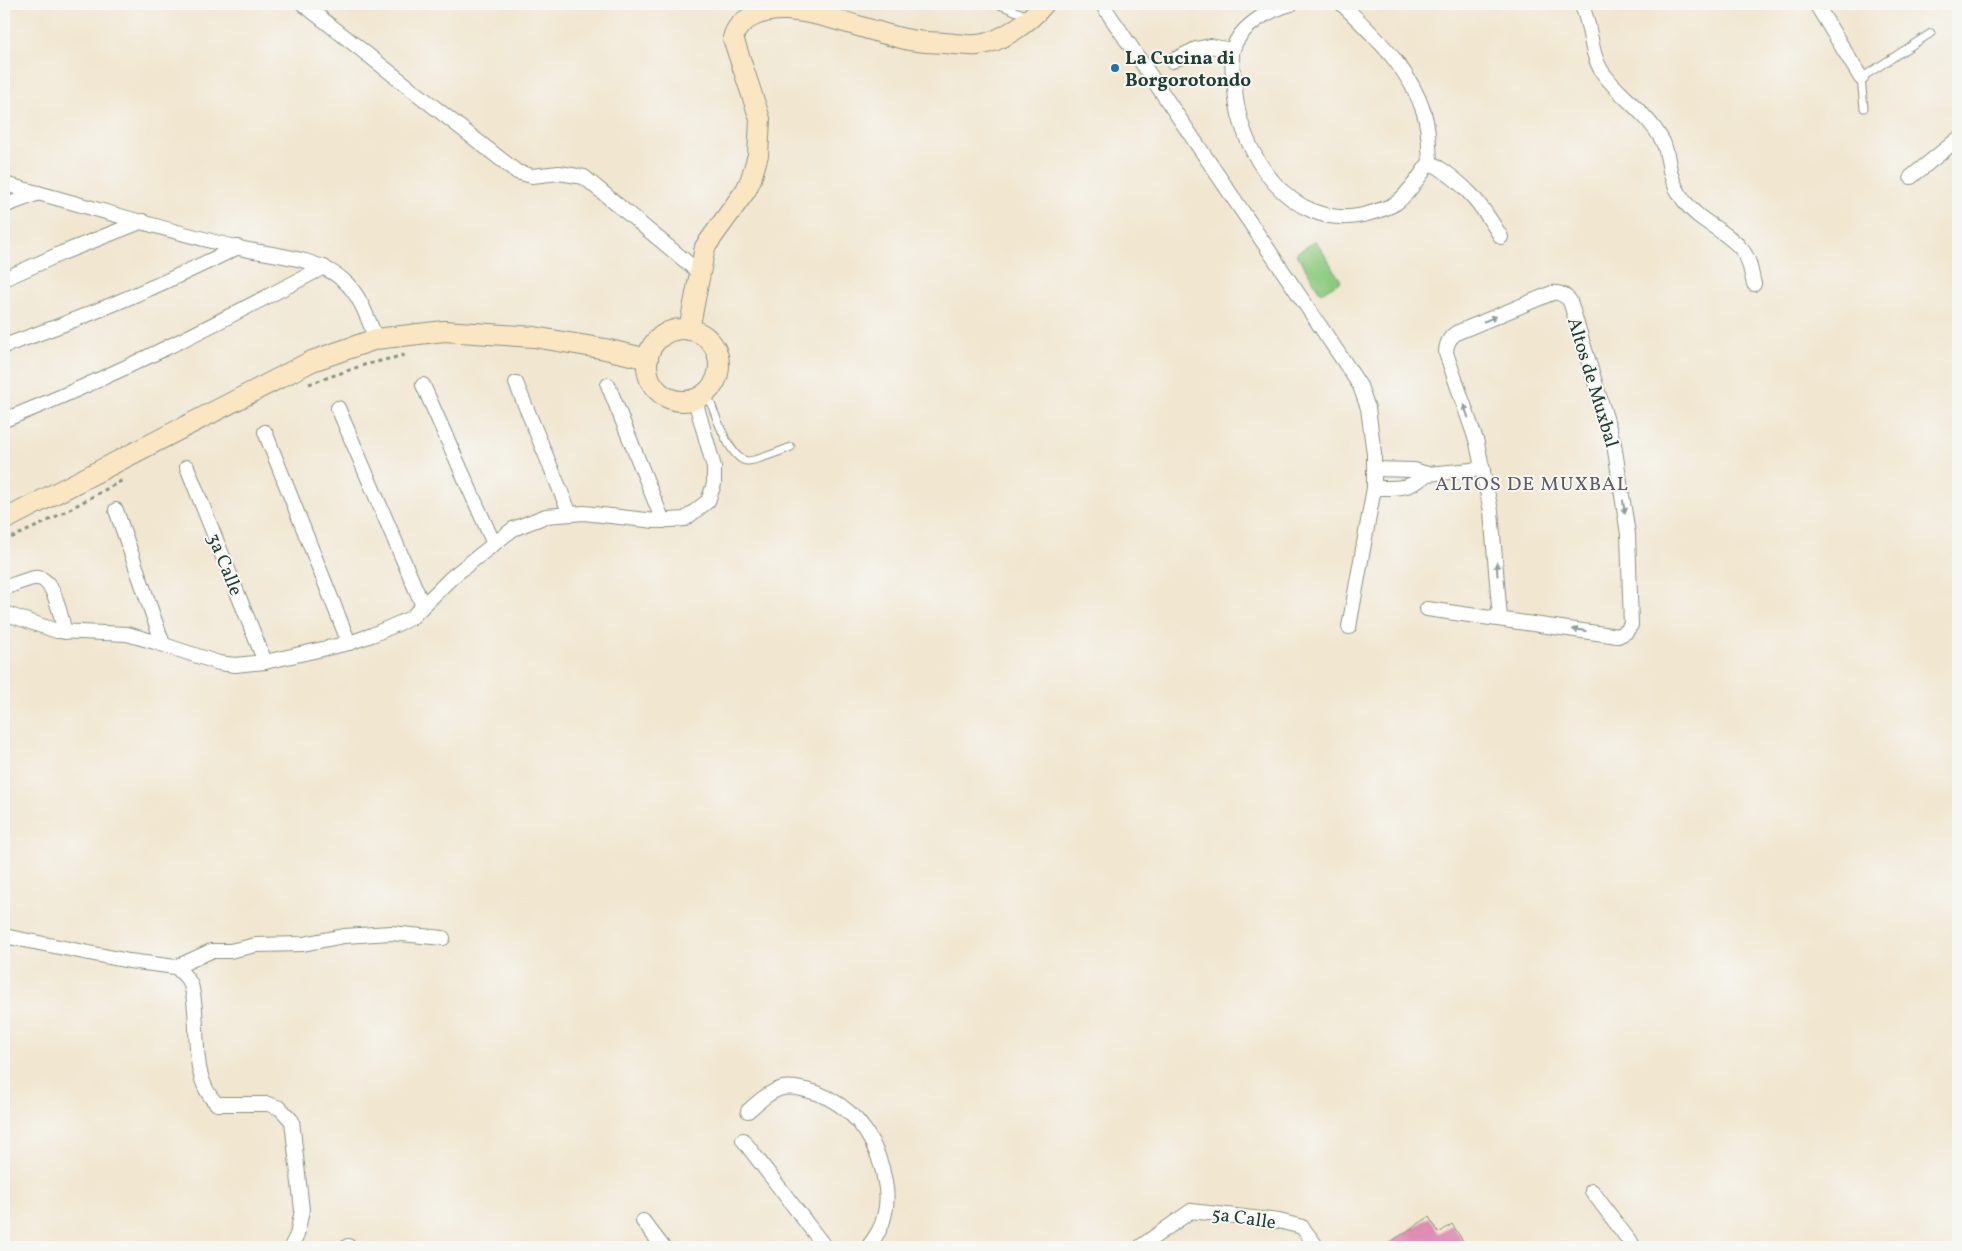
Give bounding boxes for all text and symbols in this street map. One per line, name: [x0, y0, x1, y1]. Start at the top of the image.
place label: La Cucina di Borgorotondo: [1125, 46, 1251, 94]
marker: La Cucina di Borgorotondo: [1109, 62, 1121, 74]
street label: Altos de Muxbal: [1560, 314, 1624, 451]
one-way arrow: [1483, 315, 1498, 323]
one-way arrow: [1461, 403, 1469, 418]
district label: ALTOS DE MUXBAL: [1435, 471, 1629, 499]
one-way arrow: [1620, 499, 1628, 515]
street label: 3a Calle: [200, 530, 248, 600]
one-way arrow: [1493, 561, 1501, 577]
one-way arrow: [1571, 626, 1587, 634]
street label: 5a Calle: [1210, 1202, 1278, 1236]

